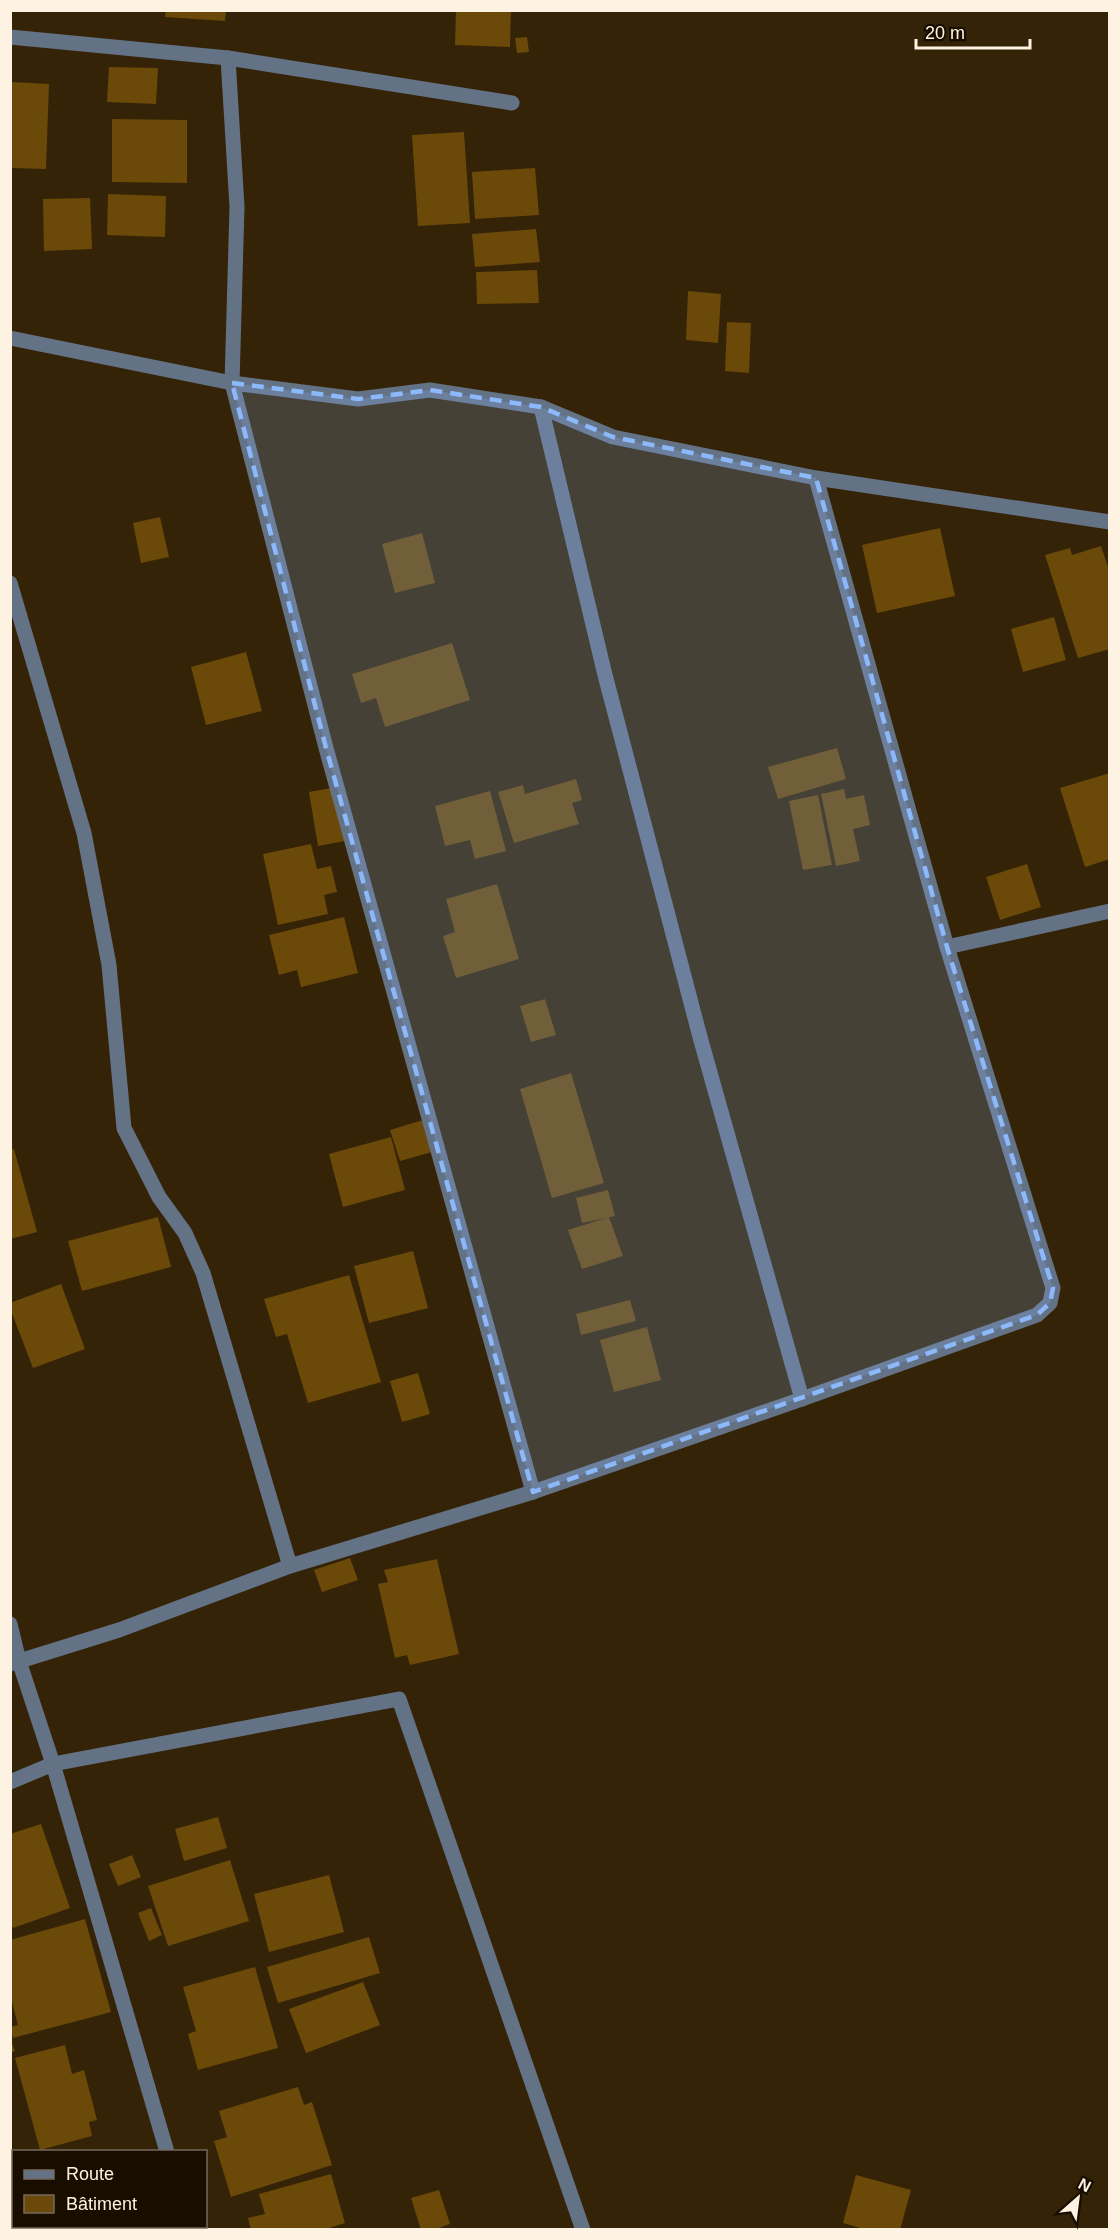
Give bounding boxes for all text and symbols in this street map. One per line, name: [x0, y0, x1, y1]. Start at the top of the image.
scale bar: [916, 12, 1030, 50]
text: 20 m: [925, 23, 965, 43]
legend: [12, 2150, 207, 2228]
text: Route: [66, 2164, 114, 2184]
north arrow: [1048, 2168, 1108, 2228]
text: N: [1076, 2175, 1094, 2195]
text: Bâtiment: [66, 2194, 137, 2214]

